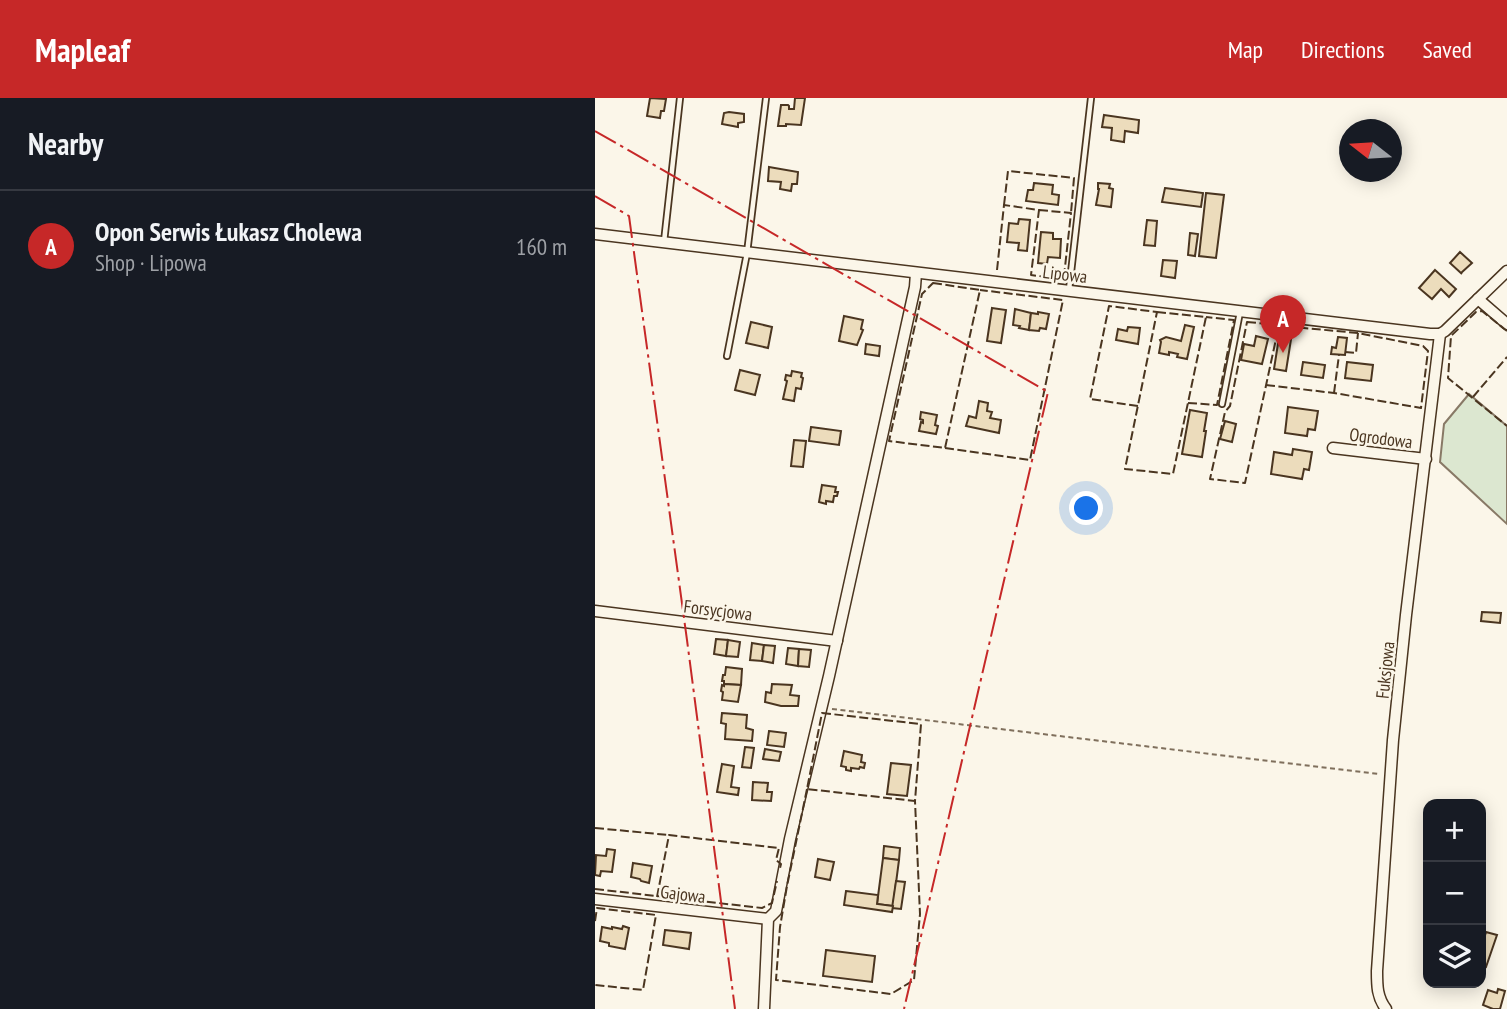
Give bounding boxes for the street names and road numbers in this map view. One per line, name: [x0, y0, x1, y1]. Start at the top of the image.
street label: Lipowa: [1041, 260, 1089, 288]
street label: Ogrodowa: [1348, 423, 1414, 453]
street label: Forsycjowa: [682, 594, 754, 626]
street label: Fuksjowa: [1371, 640, 1399, 700]
street label: Gajowa: [659, 880, 707, 908]

